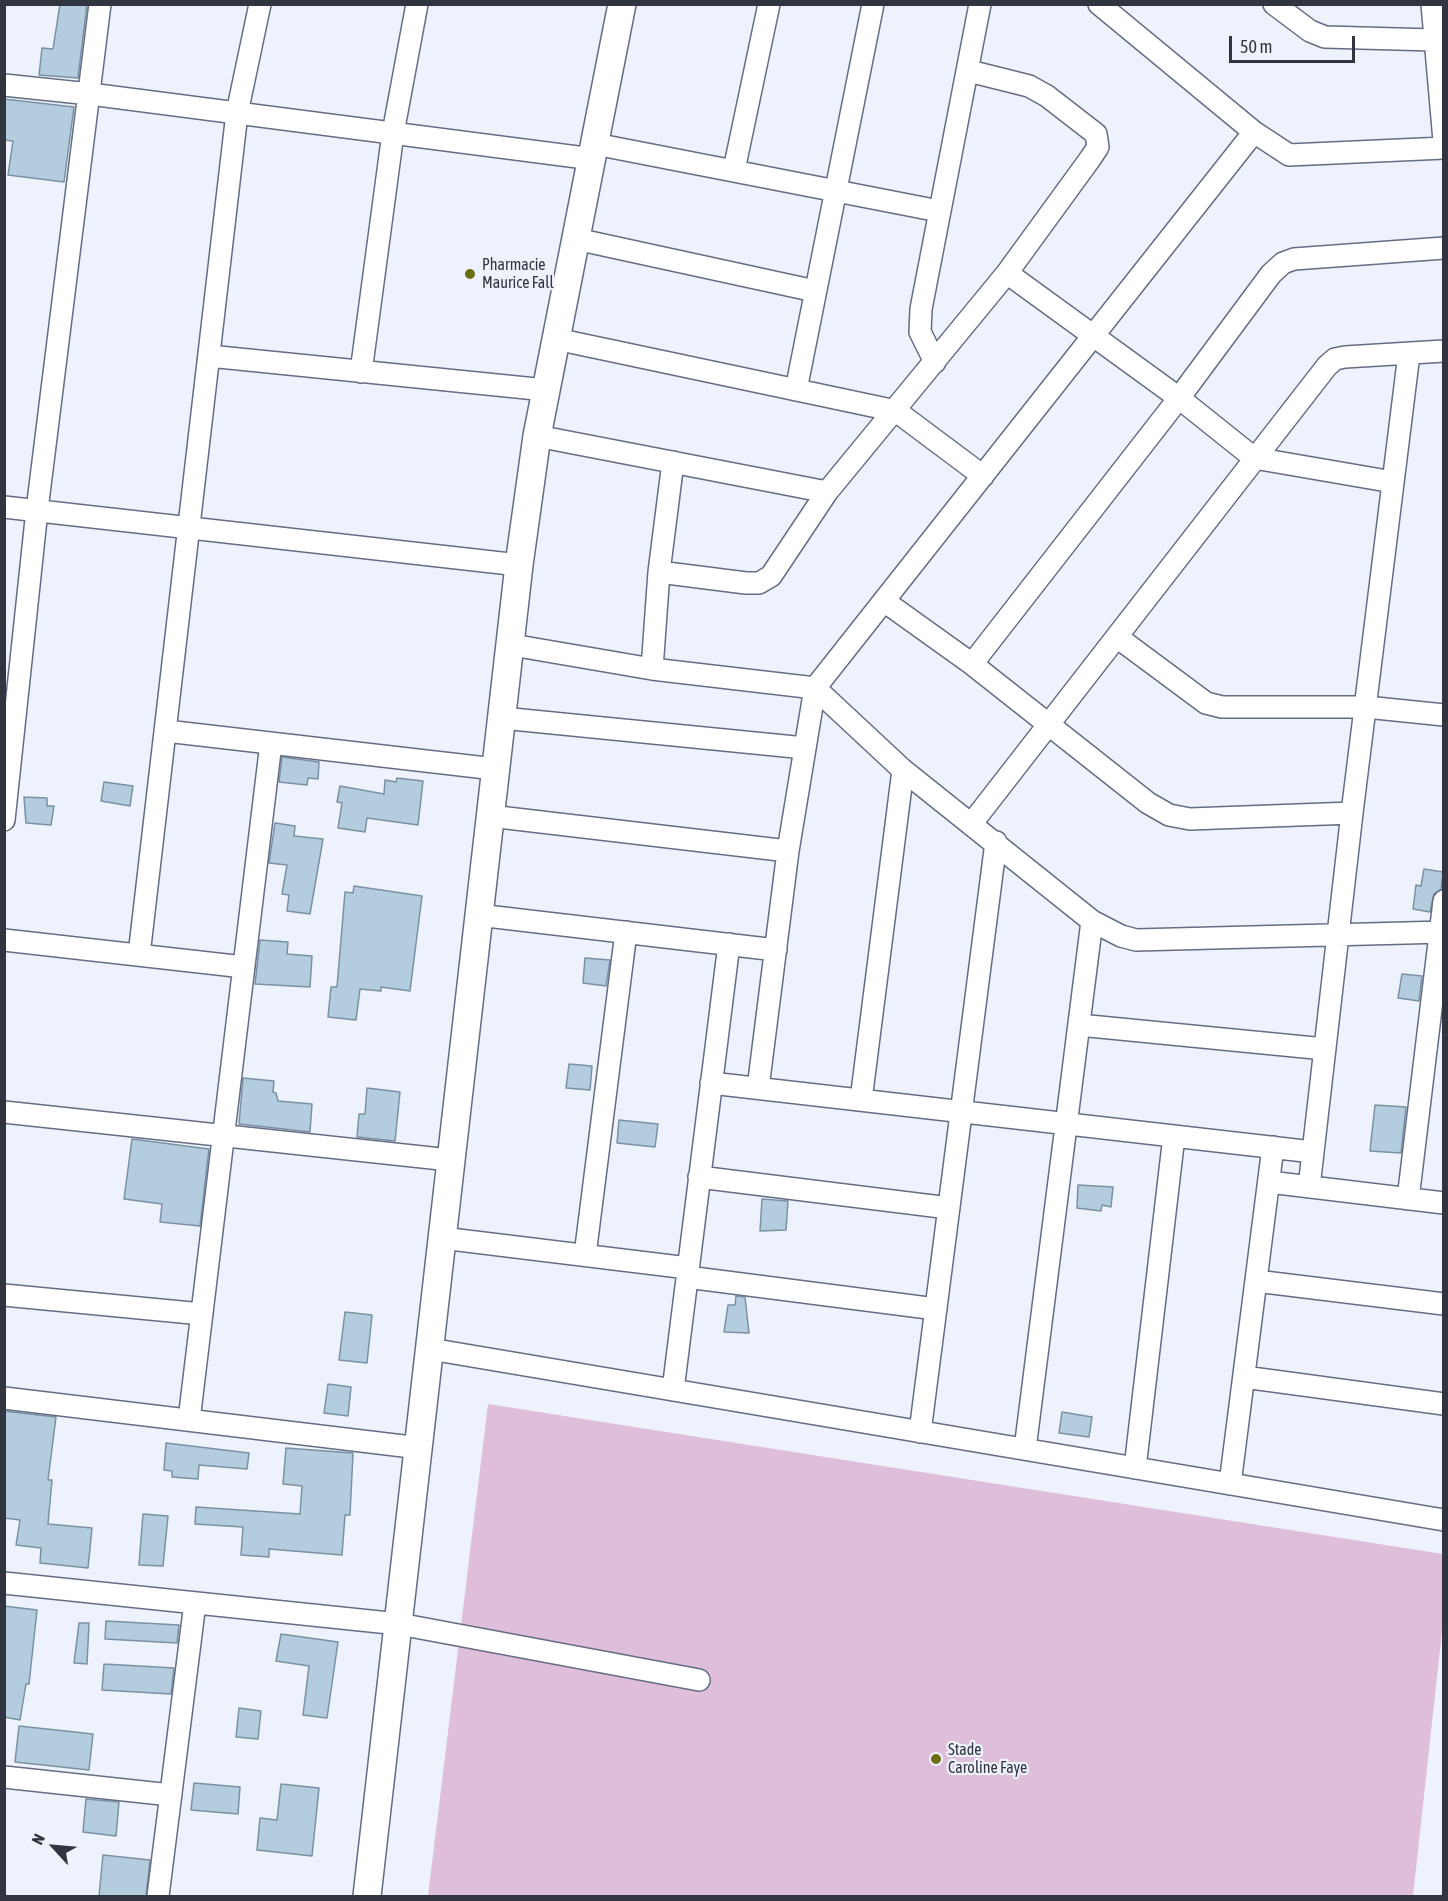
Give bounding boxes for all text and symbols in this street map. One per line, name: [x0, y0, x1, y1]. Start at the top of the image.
scale bar: [1232, 24, 1358, 62]
text: 50 m: [1240, 36, 1272, 57]
place label: Pharmacie Maurice Fall: [482, 255, 554, 293]
marker: Pharmacie Maurice Fall: [463, 267, 477, 281]
place label: Stade Caroline Faye: [948, 1740, 1027, 1778]
marker: Stade Caroline Faye: [929, 1752, 943, 1766]
north arrow: [24, 1817, 84, 1877]
text: N: [28, 1831, 48, 1847]

